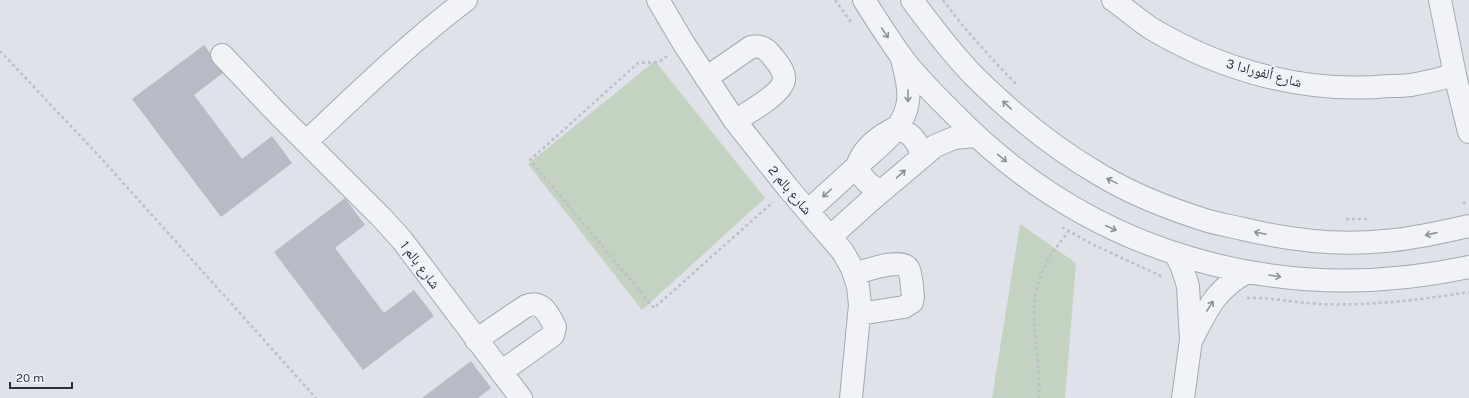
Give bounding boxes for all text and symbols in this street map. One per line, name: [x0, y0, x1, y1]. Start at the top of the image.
one-way arrow: [881, 27, 889, 38]
street label: شارع ألفورادا 3: [1224, 55, 1304, 92]
one-way arrow: [904, 89, 912, 102]
one-way arrow: [1002, 101, 1012, 110]
one-way arrow: [996, 154, 1007, 163]
street label: شارع بالم 2: [764, 162, 816, 219]
one-way arrow: [896, 170, 907, 179]
one-way arrow: [1106, 177, 1118, 184]
one-way arrow: [822, 189, 832, 198]
one-way arrow: [1105, 225, 1117, 232]
one-way arrow: [1254, 229, 1267, 237]
one-way arrow: [1425, 231, 1438, 239]
street label: شارع بالم 1: [396, 238, 444, 293]
one-way arrow: [1268, 272, 1281, 280]
one-way arrow: [1206, 300, 1214, 312]
scale bar: [10, 364, 72, 390]
text: 20 m: [16, 371, 44, 385]

